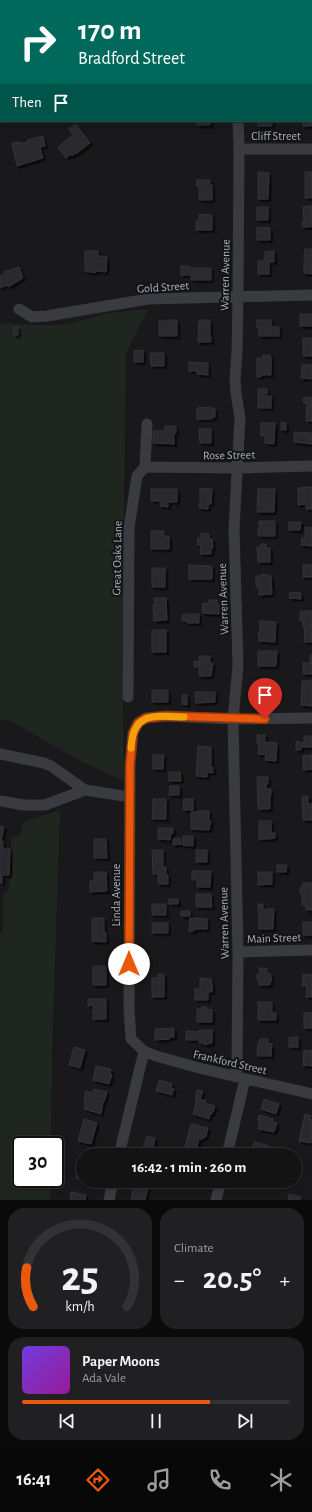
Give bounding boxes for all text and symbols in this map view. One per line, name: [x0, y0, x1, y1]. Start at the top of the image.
icon: right: [12, 16, 64, 68]
text: 170 m: [78, 17, 142, 45]
text: Bradford Street: [78, 50, 185, 68]
icon: arrive: [50, 92, 72, 114]
text: Then: [12, 95, 42, 110]
street label: Cliff Street: [251, 130, 301, 142]
street label: Warren Avenue: [218, 239, 232, 311]
street label: Gold Street: [137, 279, 190, 295]
street label: Rose Street: [203, 449, 255, 461]
street label: Great Oaks Lane: [110, 520, 124, 596]
street label: Warren Avenue: [216, 563, 230, 635]
pin: [248, 678, 282, 719]
icon: arrive: [254, 684, 276, 706]
street label: Linda Avenue: [110, 864, 122, 926]
street label: Warren Avenue: [217, 887, 231, 959]
street label: Main Street: [247, 931, 301, 945]
position arrow: [108, 943, 150, 985]
street label: Frankford Street: [192, 1048, 268, 1076]
speed limit sign: 30: [12, 1136, 64, 1188]
text: 16:42 · 1 min · 260 m: [132, 1160, 246, 1175]
text: Climate: [174, 1242, 213, 1255]
text: 25: [61, 1256, 99, 1297]
text: 20.5°: [203, 1264, 261, 1294]
text: −: [174, 1269, 185, 1291]
text: +: [279, 1269, 290, 1291]
text: km/h: [65, 1299, 95, 1313]
text: Paper Moons: [82, 1354, 160, 1369]
text: Ada Vale: [82, 1372, 126, 1385]
icon: previous: [56, 1410, 78, 1432]
icon: pause: [145, 1410, 167, 1432]
icon: next: [234, 1410, 256, 1432]
icon: directions: [84, 1466, 112, 1494]
icon: music: [145, 1466, 173, 1494]
icon: phone: [206, 1466, 234, 1494]
icon: climate: [267, 1466, 295, 1494]
text: 16:41: [17, 1471, 51, 1489]

